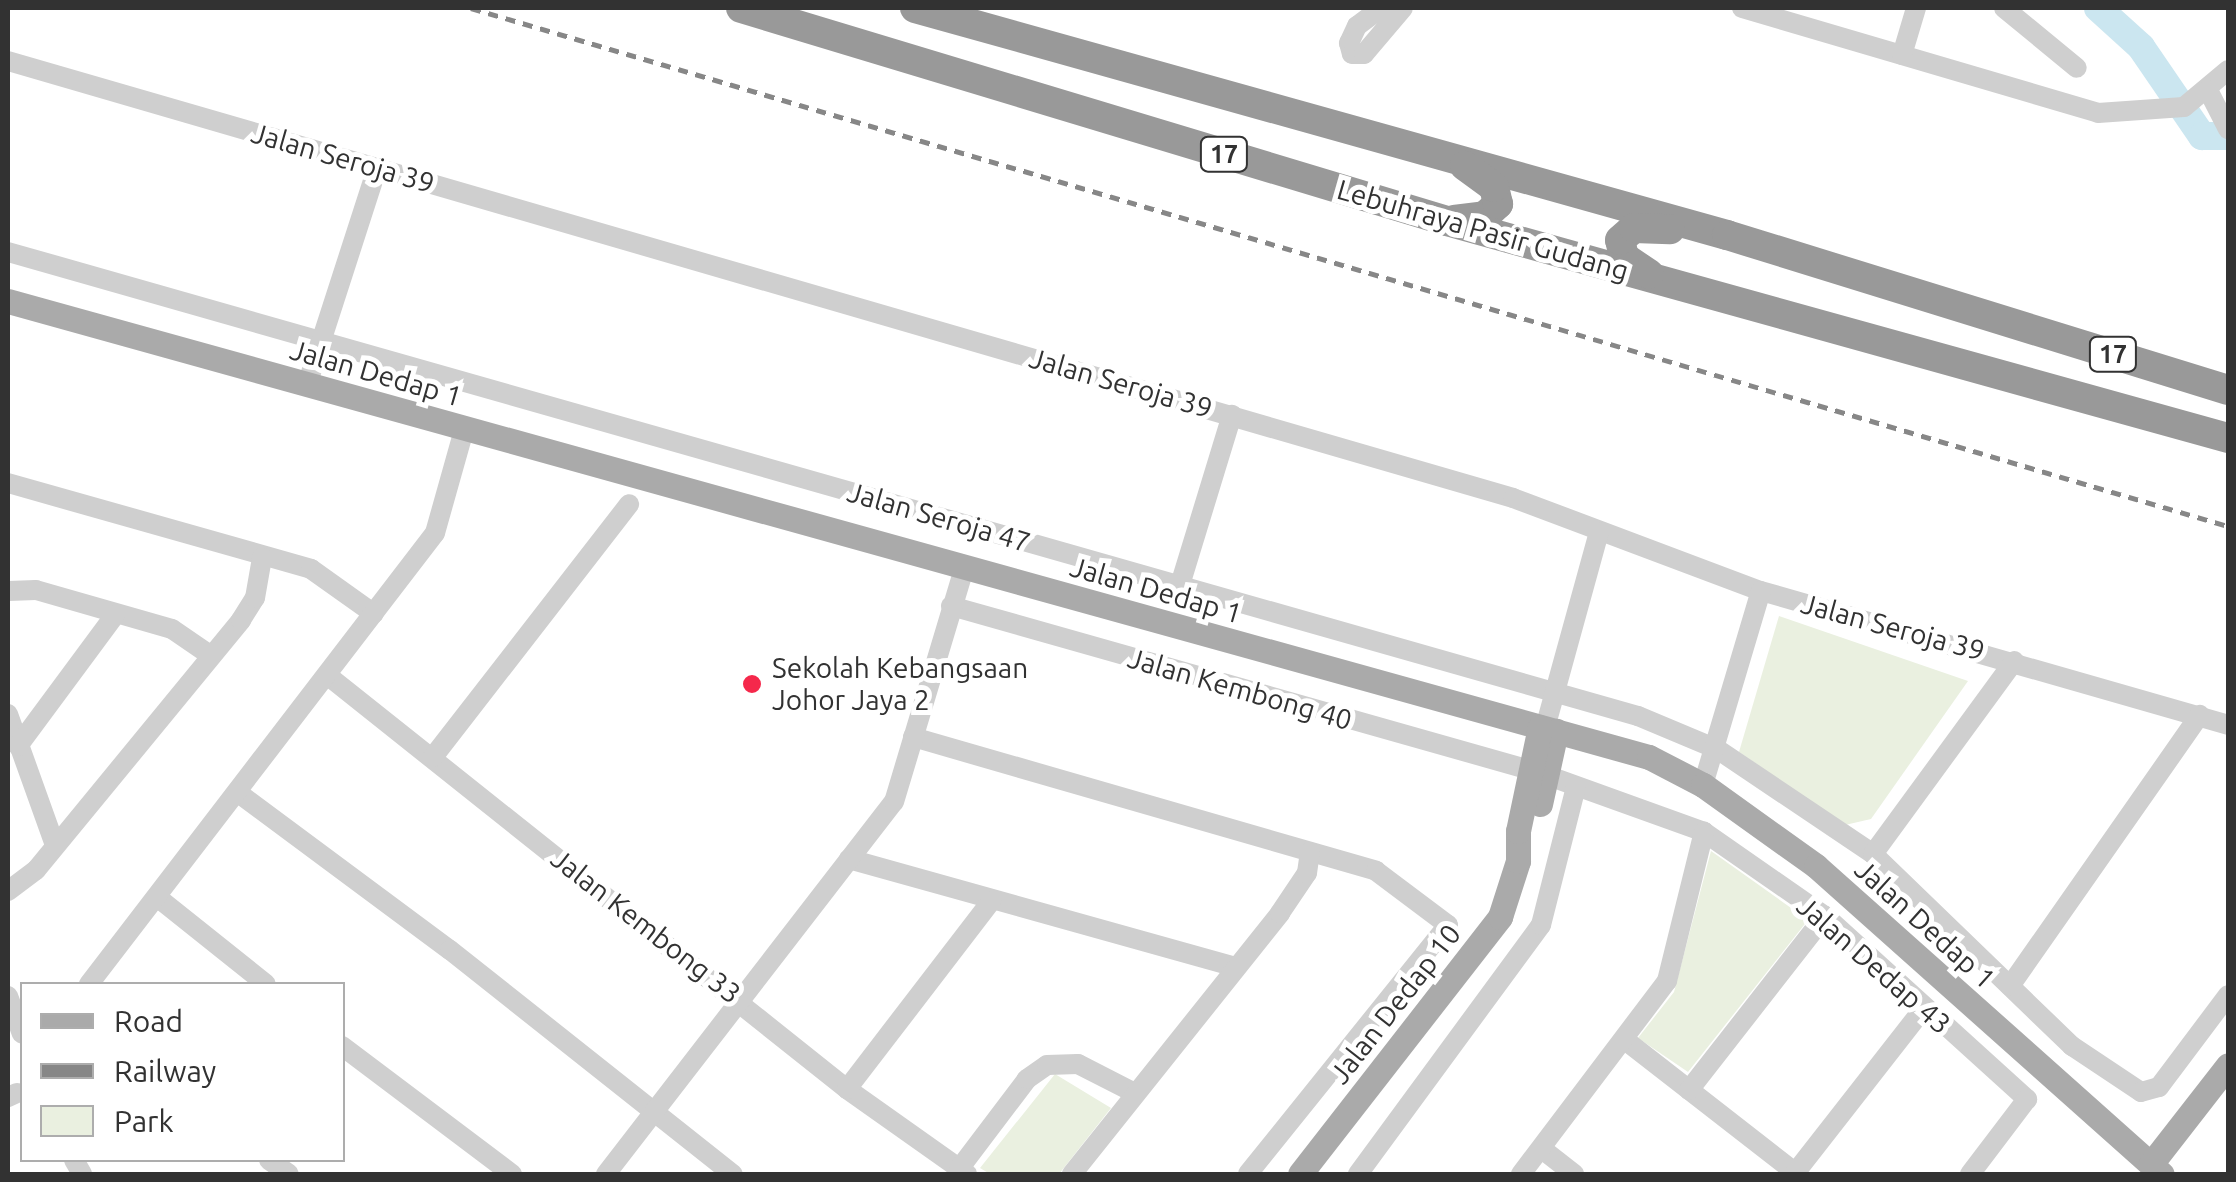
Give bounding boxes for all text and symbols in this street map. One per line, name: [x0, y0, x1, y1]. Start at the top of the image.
street label: Jalan Seroja 39: [248, 116, 438, 200]
road number: 17: [1199, 134, 1249, 174]
street label: Lebuhraya Pasir Gudang: [1333, 172, 1633, 288]
street label: Jalan Dedap 1: [286, 332, 466, 414]
road number: 17: [2088, 334, 2138, 374]
street label: Jalan Seroja 39: [1026, 341, 1216, 425]
street label: Jalan Seroja 47: [844, 475, 1034, 559]
street label: Jalan Dedap 1: [1066, 549, 1246, 631]
street label: Jalan Seroja 39: [1798, 586, 1988, 668]
street label: Jalan Kembong 40: [1124, 641, 1356, 737]
place label: Sekolah Kebangsaan Johor Jaya 2: [772, 651, 1028, 717]
marker: Sekolah Kebangsaan Johor Jaya 2: [741, 673, 763, 695]
street label: Jalan Kembong 33: [544, 841, 748, 1011]
street label: Jalan Dedap 1: [1848, 852, 2002, 996]
street label: Jalan Dedap 43: [1790, 889, 1958, 1041]
street label: Jalan Dedap 10: [1322, 918, 1468, 1090]
legend: [20, 982, 345, 1162]
text: Road: [114, 1004, 183, 1038]
text: Railway: [114, 1054, 216, 1088]
text: Park: [114, 1104, 174, 1138]

